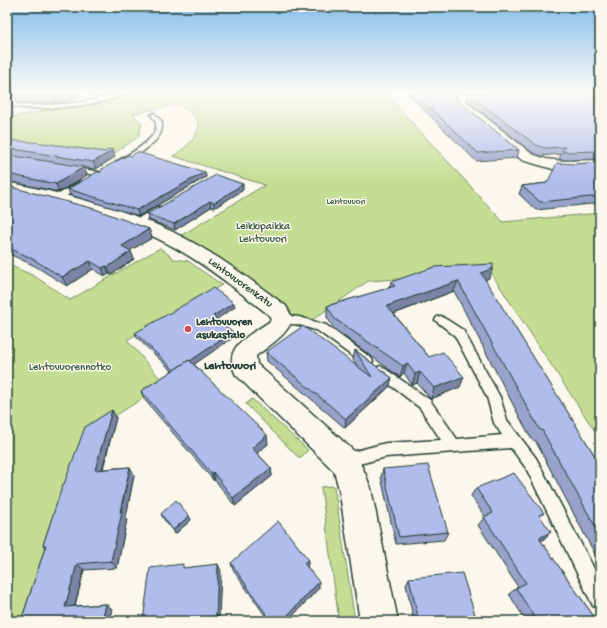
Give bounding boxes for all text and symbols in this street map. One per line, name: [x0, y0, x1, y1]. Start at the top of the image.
park label: Lehtovuori: [326, 197, 366, 208]
park label: Leikkipaikka Lehtovuori: [236, 221, 291, 246]
street label: Lehtovuorenkatu: [205, 256, 275, 310]
place label: Lehtovuoren asukastalo: [195, 316, 253, 342]
marker: Lehtovuoren asukastalo: [183, 324, 193, 334]
district label: Lehtovuori: [204, 360, 256, 374]
park label: Lehtovuorennotko: [29, 362, 111, 374]

